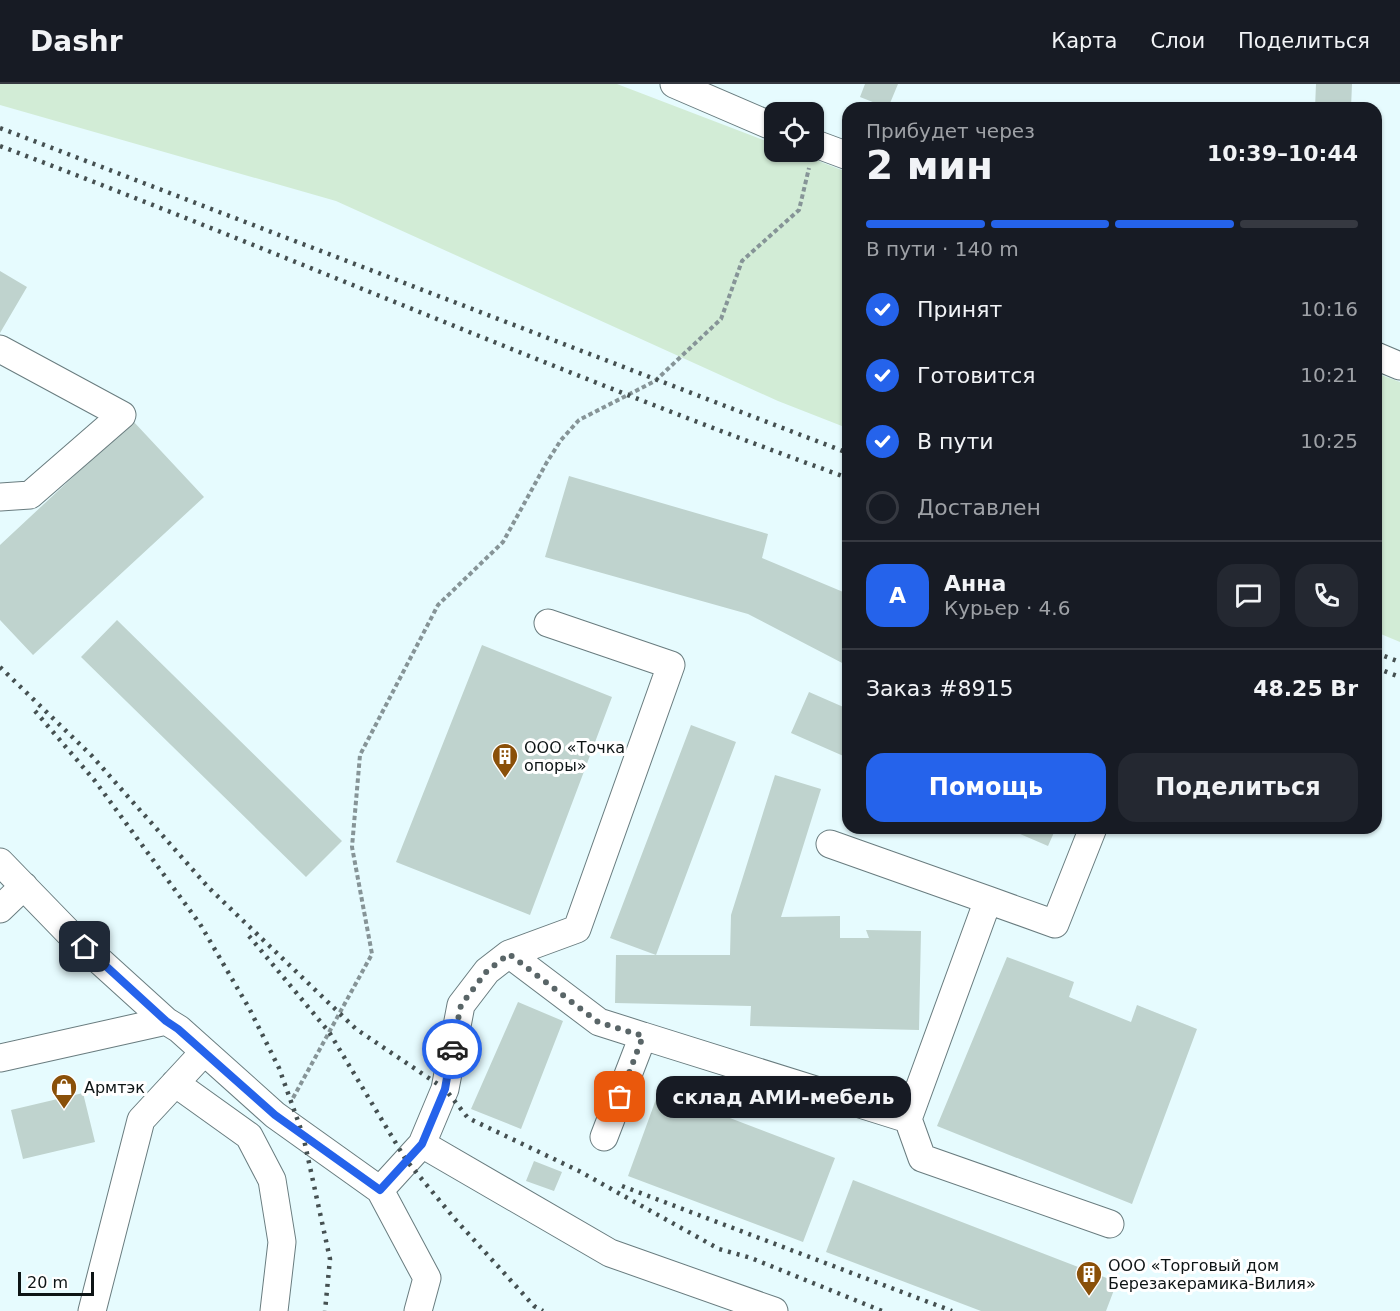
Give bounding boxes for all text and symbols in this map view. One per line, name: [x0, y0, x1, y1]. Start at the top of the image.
text: Dashr: [30, 25, 123, 58]
text: Карта: [1051, 29, 1117, 53]
text: Слои: [1150, 29, 1205, 53]
text: Поделиться: [1238, 29, 1370, 53]
map controls: [764, 102, 824, 162]
button: locate: [764, 102, 824, 162]
text: Прибудет через: [866, 119, 1035, 143]
text: 10:39–10:44: [1207, 141, 1358, 166]
text: 2 мин: [866, 143, 993, 188]
text: В пути · 140 m: [866, 237, 1019, 261]
icon: check: [866, 293, 899, 326]
text: Принят: [917, 297, 1002, 322]
text: 10:16: [1300, 297, 1358, 321]
icon: check: [866, 359, 899, 392]
text: Готовится: [917, 363, 1036, 388]
text: 10:21: [1300, 363, 1358, 387]
icon: check: [866, 425, 899, 458]
text: В пути: [917, 429, 994, 454]
text: 10:25: [1300, 429, 1358, 453]
text: Доставлен: [917, 495, 1041, 520]
button: chat: [1217, 564, 1280, 627]
button: phone: [1295, 564, 1358, 627]
text: Анна: [944, 571, 1006, 596]
text: А: [889, 583, 906, 608]
text: Курьер · 4.6: [944, 596, 1070, 620]
text: Заказ #8915: [866, 676, 1013, 701]
text: 48.25 Br: [1253, 676, 1358, 701]
place label: ООО «Точка опоры»: [524, 738, 625, 775]
building icon: ООО «Точка опоры»: [490, 741, 520, 779]
button: Помощь: [866, 753, 1106, 822]
button: Поделиться: [1118, 753, 1358, 822]
pin: [59, 921, 110, 972]
icon: home: [68, 930, 101, 963]
courier: [422, 1019, 482, 1079]
icon: car: [436, 1033, 469, 1066]
pin: [594, 1071, 645, 1122]
shop icon: Армтэк: [49, 1072, 79, 1110]
callout: склад АМИ-мебель: [656, 1076, 911, 1118]
place label: Армтэк: [84, 1078, 145, 1097]
icon: bag: [603, 1080, 636, 1113]
text: склад АМИ-мебель: [673, 1085, 894, 1109]
place label: ООО «Торговый дом Березакерамика-Вилия»: [1108, 1256, 1316, 1293]
building icon: ООО «Торговый дом Березакерамика-Вилия»: [1074, 1259, 1104, 1297]
scale bar: [18, 1269, 94, 1296]
text: 20 m: [27, 1273, 68, 1292]

